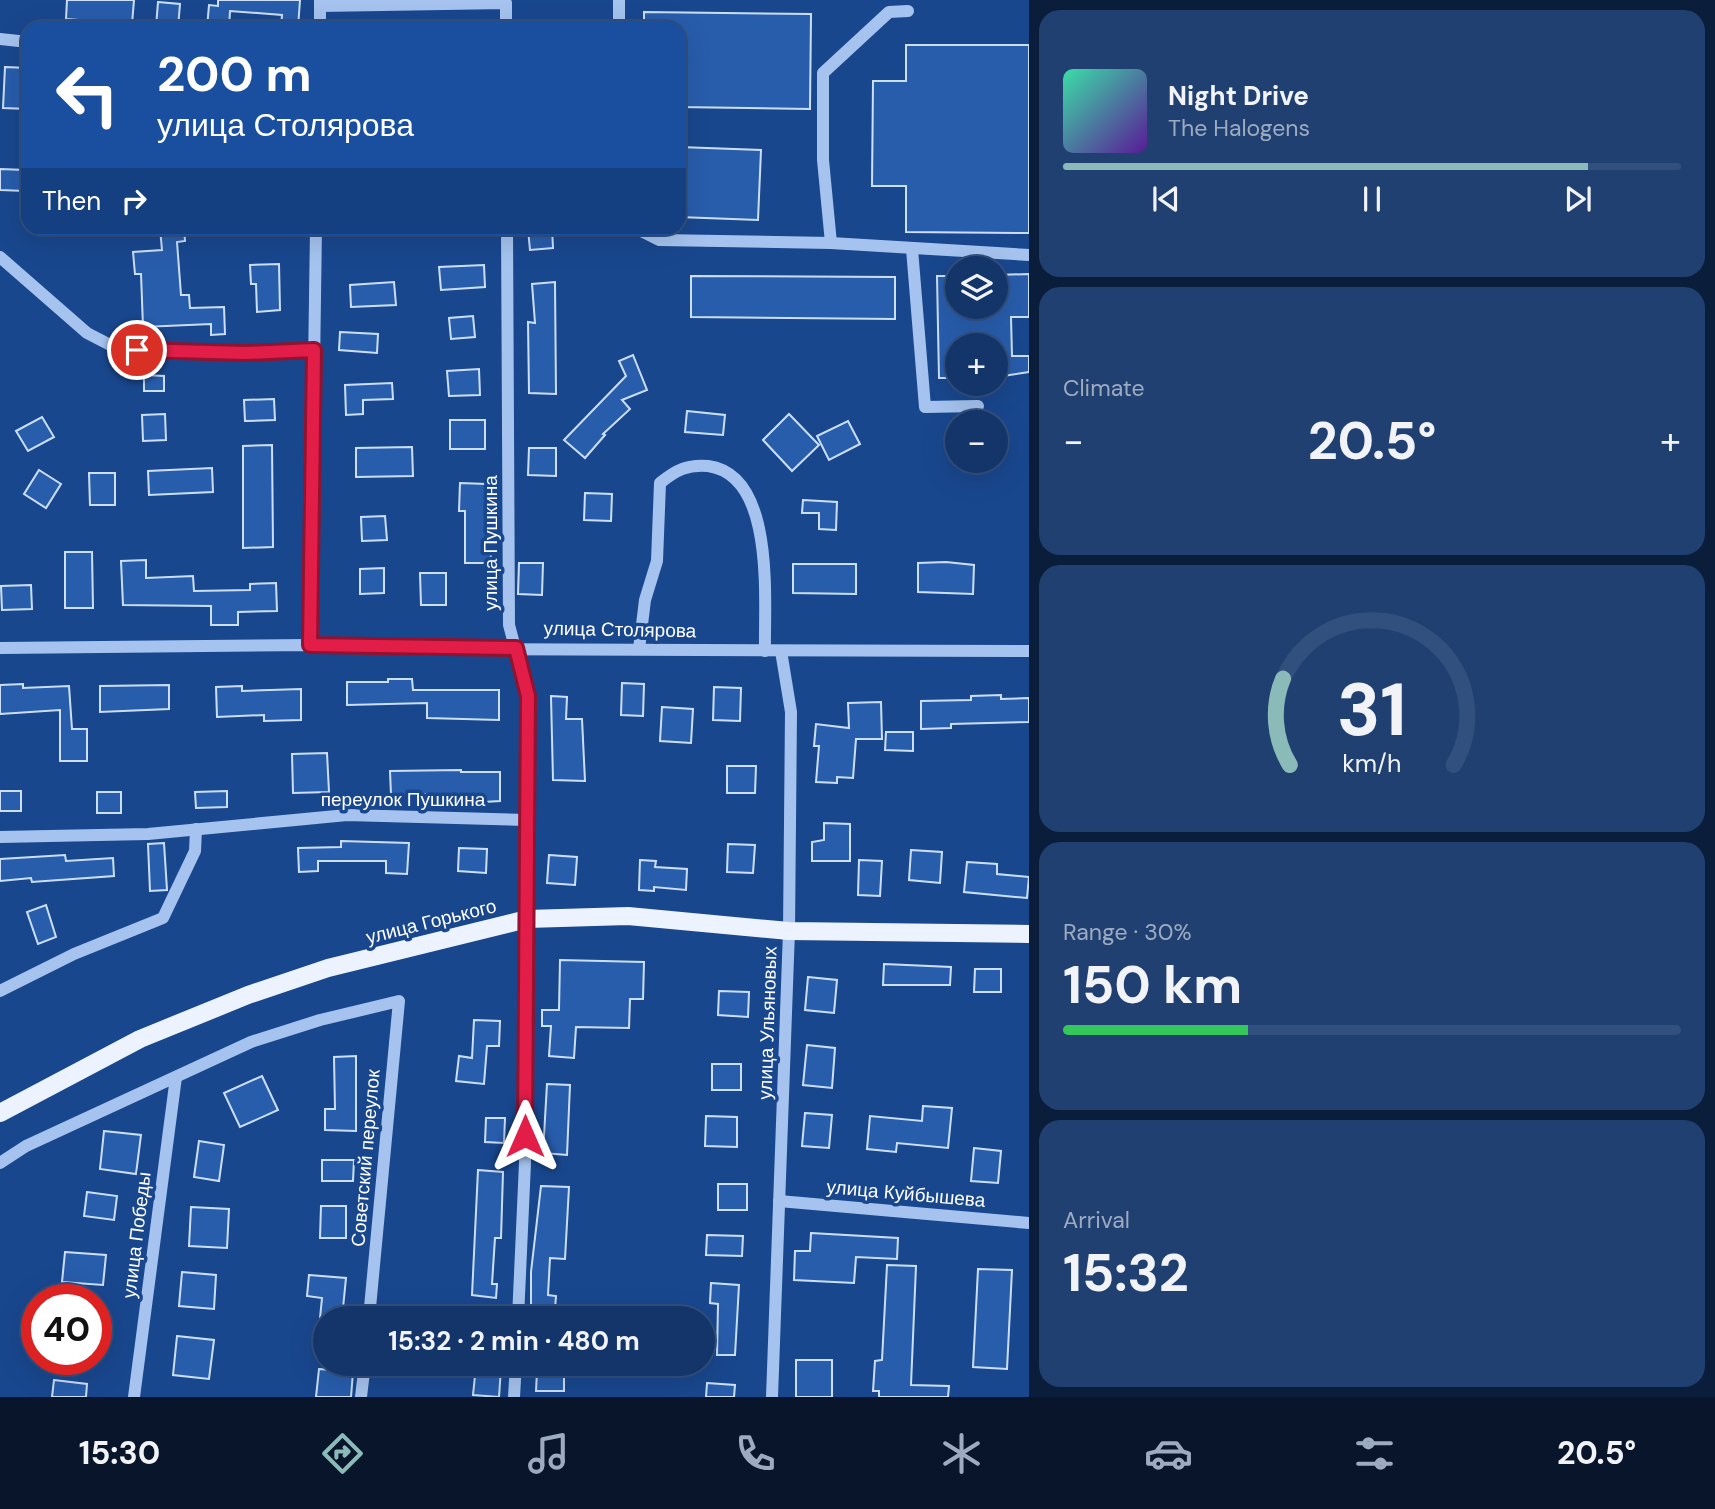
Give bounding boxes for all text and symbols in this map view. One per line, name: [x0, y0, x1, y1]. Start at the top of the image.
text: 200 m: [157, 42, 312, 106]
icon: left: [42, 49, 133, 140]
text: Night Drive: [1168, 79, 1309, 113]
text: улица Столярова: [157, 104, 414, 146]
text: The Halogens: [1168, 113, 1310, 143]
icon: previous: [1147, 180, 1185, 218]
icon: pause: [1353, 180, 1391, 218]
icon: next: [1559, 180, 1597, 218]
icon: right: [115, 182, 153, 220]
text: Then: [42, 184, 101, 218]
map controls: [945, 256, 1008, 473]
button: layers: [945, 256, 1008, 319]
pin: [107, 320, 167, 380]
icon: arrive: [118, 331, 156, 369]
button: +: [945, 333, 1008, 396]
text: Climate: [1063, 373, 1145, 403]
text: 20.5°: [1308, 407, 1436, 475]
button: −: [945, 410, 1008, 473]
text: −: [1063, 416, 1084, 466]
text: +: [1660, 416, 1681, 466]
street label: улица Пушкина: [478, 475, 503, 611]
street label: улица Столярова: [543, 616, 697, 643]
text: 31: [1337, 663, 1407, 758]
text: km/h: [1342, 746, 1402, 779]
street label: переулок Пушкина: [321, 787, 486, 812]
street label: улица Горького: [363, 893, 499, 950]
text: Range · 30%: [1063, 917, 1192, 947]
street label: улица Ульяновых: [752, 945, 783, 1100]
text: 150 km: [1063, 951, 1242, 1019]
street label: Советский переулок: [345, 1068, 386, 1248]
position arrow: [488, 1099, 562, 1173]
street label: улица Победы: [116, 1170, 157, 1300]
street label: улица Куйбышева: [826, 1174, 987, 1213]
text: Arrival: [1063, 1205, 1130, 1235]
text: 15:32: [1063, 1239, 1189, 1307]
speed limit sign: 40: [21, 1284, 112, 1375]
text: 15:32 · 2 min · 480 m: [388, 1324, 640, 1358]
icon: directions: [318, 1429, 367, 1478]
icon: music: [524, 1429, 573, 1478]
icon: phone: [731, 1429, 780, 1478]
icon: climate: [937, 1429, 986, 1478]
icon: car: [1144, 1429, 1193, 1478]
icon: filters: [1350, 1429, 1399, 1478]
text: 15:30: [79, 1432, 160, 1474]
text: 20.5°: [1557, 1432, 1636, 1474]

